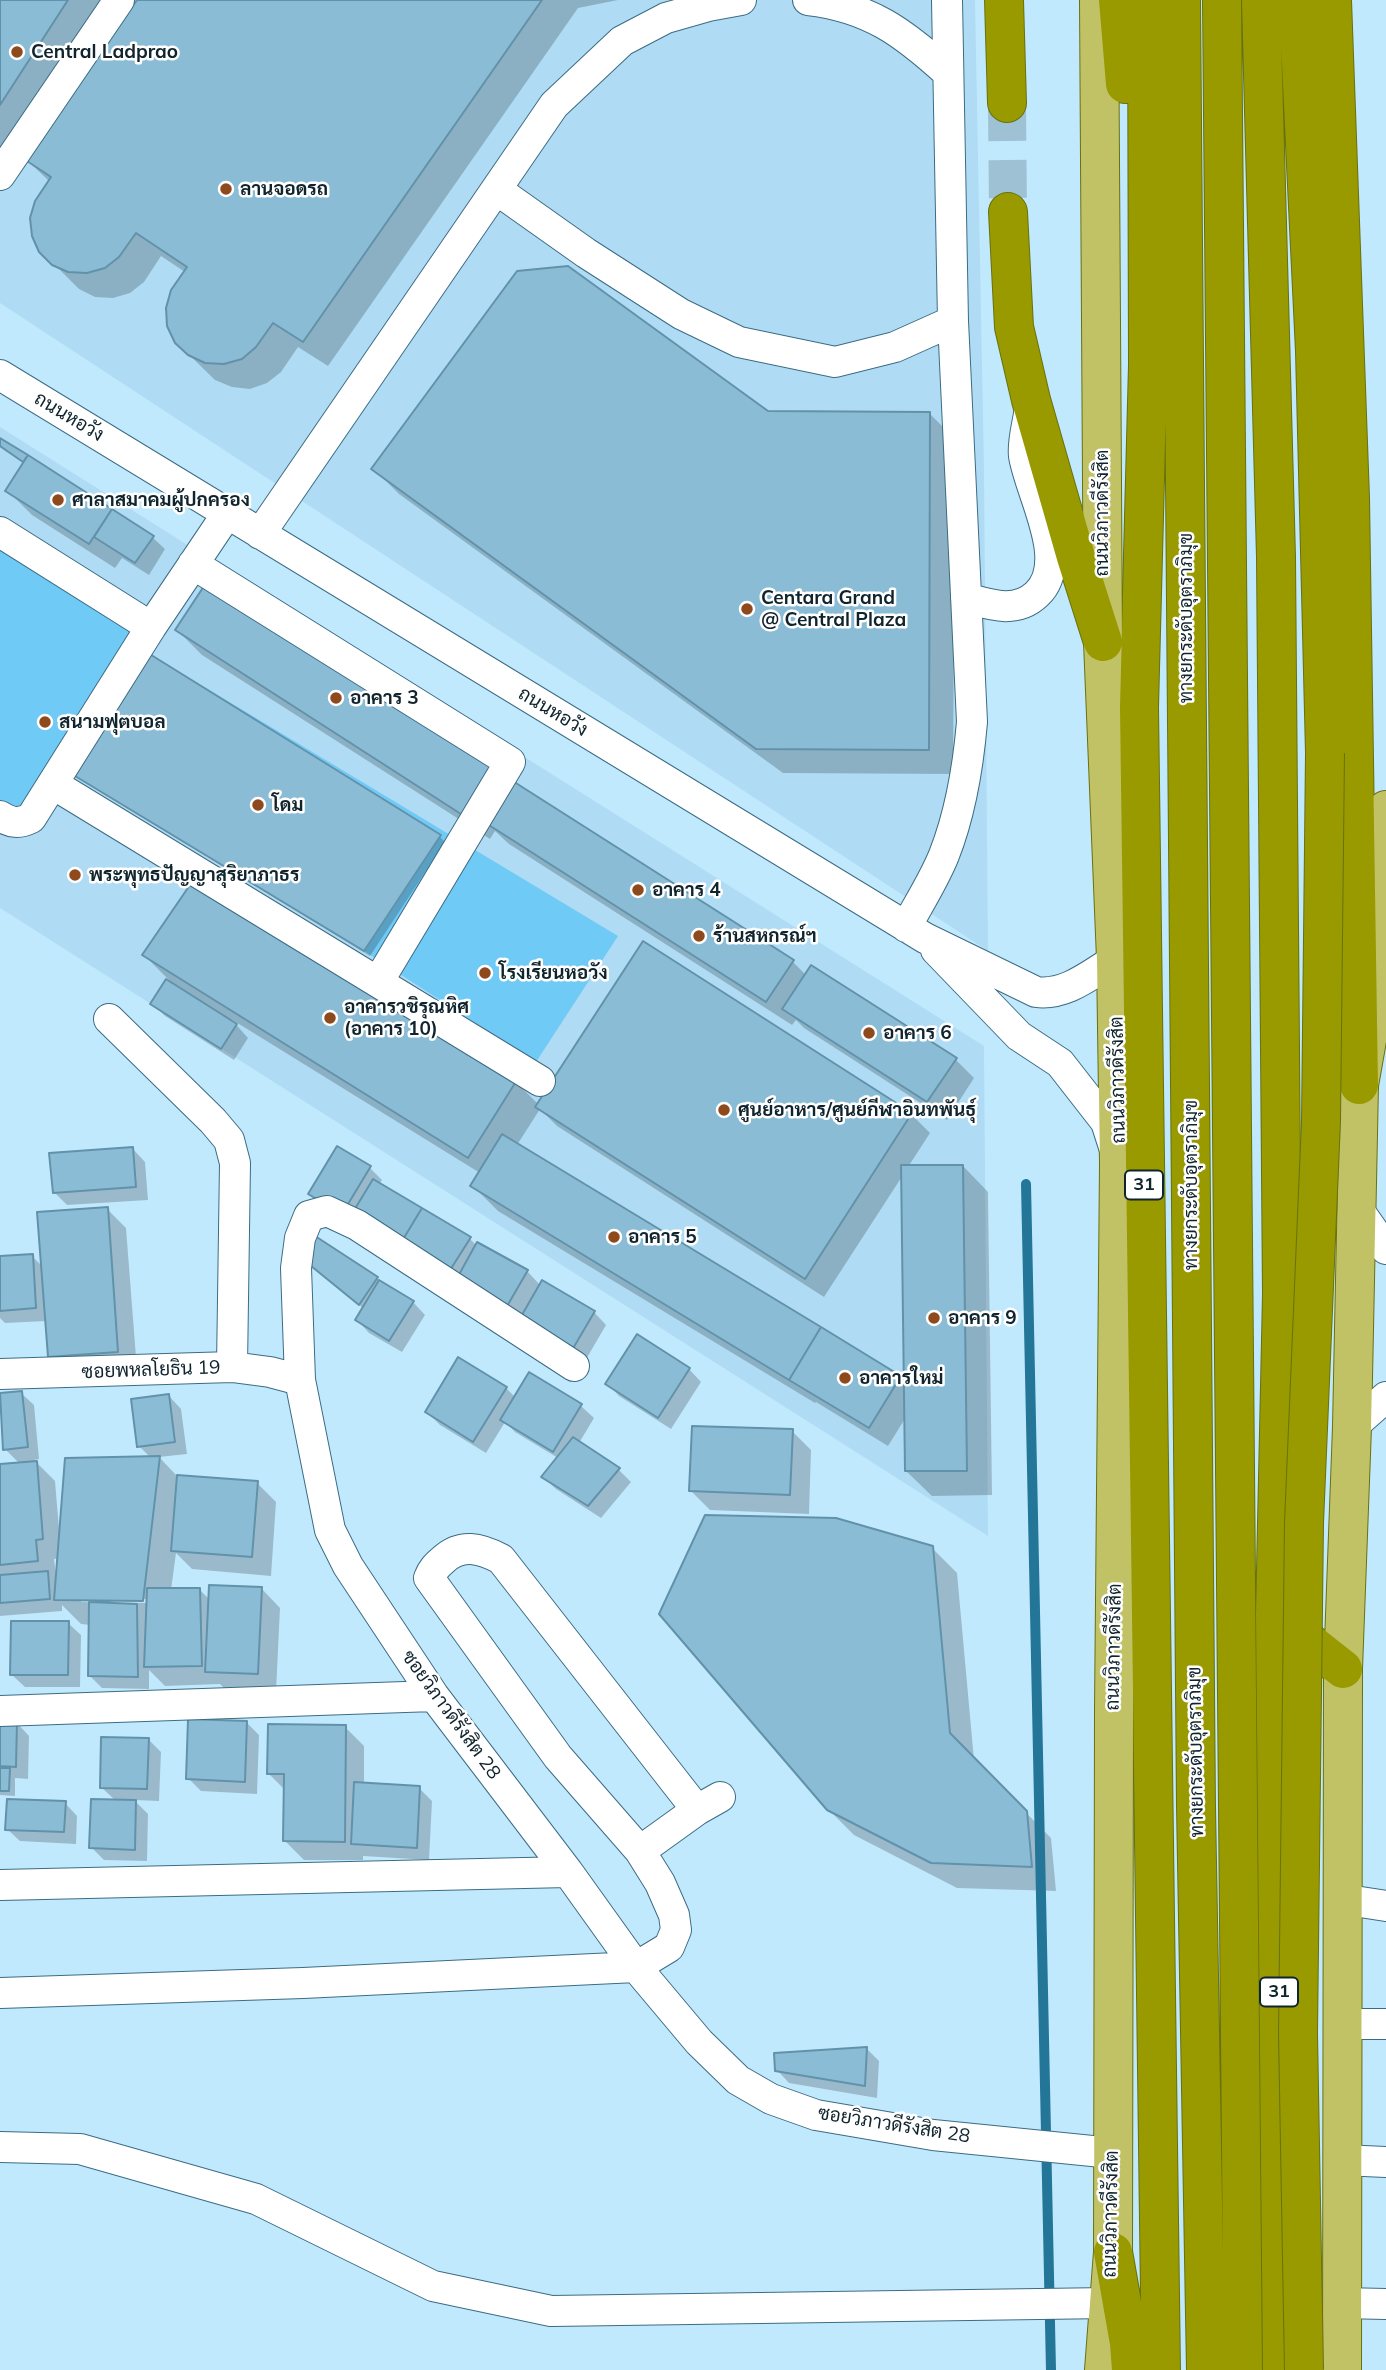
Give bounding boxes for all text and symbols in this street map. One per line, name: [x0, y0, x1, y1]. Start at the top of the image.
place label: Central Ladprao: [31, 41, 178, 63]
marker: Central Ladprao: [9, 44, 25, 60]
place label: ลานจอดรถ: [240, 178, 328, 200]
marker: ลานจอดรถ: [218, 181, 234, 197]
street label: ถนนหอวัง: [30, 387, 108, 447]
street label: ถนนวิภาวดีรังสิต: [1091, 449, 1113, 577]
place label: ศาลาสมาคมผู้ปกครอง: [72, 489, 250, 511]
marker: ศาลาสมาคมผู้ปกครอง: [50, 492, 66, 508]
street label: ทางยกระดับอุตราภิมุข: [1175, 533, 1197, 703]
place label: Centara Grand @ Central Plaza: [761, 587, 906, 631]
marker: Centara Grand @ Central Plaza: [739, 601, 755, 617]
street label: ถนนหอวัง: [514, 682, 592, 742]
place label: อาคาร 3: [350, 687, 419, 709]
marker: อาคาร 3: [328, 690, 344, 706]
place label: สนามฟุตบอล: [59, 711, 166, 733]
marker: สนามฟุตบอล: [37, 714, 53, 730]
place label: โดม: [272, 794, 303, 816]
marker: โดม: [250, 797, 266, 813]
place label: พระพุทธปัญญาสุริยาภาธร: [89, 864, 300, 886]
marker: พระพุทธปัญญาสุริยาภาธร: [67, 867, 83, 883]
place label: อาคาร 4: [652, 879, 721, 901]
marker: อาคาร 4: [630, 882, 646, 898]
place label: ร้านสหกรณ์ฯ: [713, 925, 817, 947]
marker: ร้านสหกรณ์ฯ: [691, 928, 707, 944]
place label: โรงเรียนหอวัง: [499, 962, 608, 984]
marker: โรงเรียนหอวัง: [477, 965, 493, 981]
place label: อาคารวชิรุณหิศ (อาคาร 10): [344, 996, 469, 1040]
marker: อาคารวชิรุณหิศ (อาคาร 10): [322, 1010, 338, 1026]
street label: ถนนวิภาวดีรังสิต: [1105, 1016, 1131, 1144]
place label: อาคาร 6: [883, 1022, 952, 1044]
marker: อาคาร 6: [861, 1025, 877, 1041]
place label: ศูนย์อาหาร/ศูนย์กีฬาอินทพันธุ์: [738, 1099, 976, 1121]
street label: ทางยกระดับอุตราภิมุข: [1180, 1100, 1202, 1270]
marker: ศูนย์อาหาร/ศูนย์กีฬาอินทพันธุ์: [716, 1102, 732, 1118]
road number: 31: [1125, 1170, 1163, 1200]
place label: อาคาร 5: [628, 1226, 697, 1248]
marker: อาคาร 5: [606, 1229, 622, 1245]
place label: อาคาร 9: [948, 1307, 1017, 1329]
marker: อาคาร 9: [926, 1310, 942, 1326]
street label: ซอยพหลโยธิน 19: [81, 1356, 221, 1384]
place label: อาคารใหม่: [859, 1367, 943, 1389]
marker: อาคารใหม่: [837, 1370, 853, 1386]
street label: ถนนวิภาวดีรังสิต: [1101, 1583, 1127, 1711]
street label: ซอยวิภาวดีรังสิต 28: [397, 1646, 505, 1784]
street label: ทางยกระดับอุตราภิมุข: [1183, 1666, 1209, 1838]
road number: 31: [1260, 1978, 1298, 2006]
street label: ซอยวิภาวดีรังสิต 28: [816, 2102, 972, 2148]
street label: ถนนวิภาวดีรังสิต: [1098, 2150, 1124, 2278]

